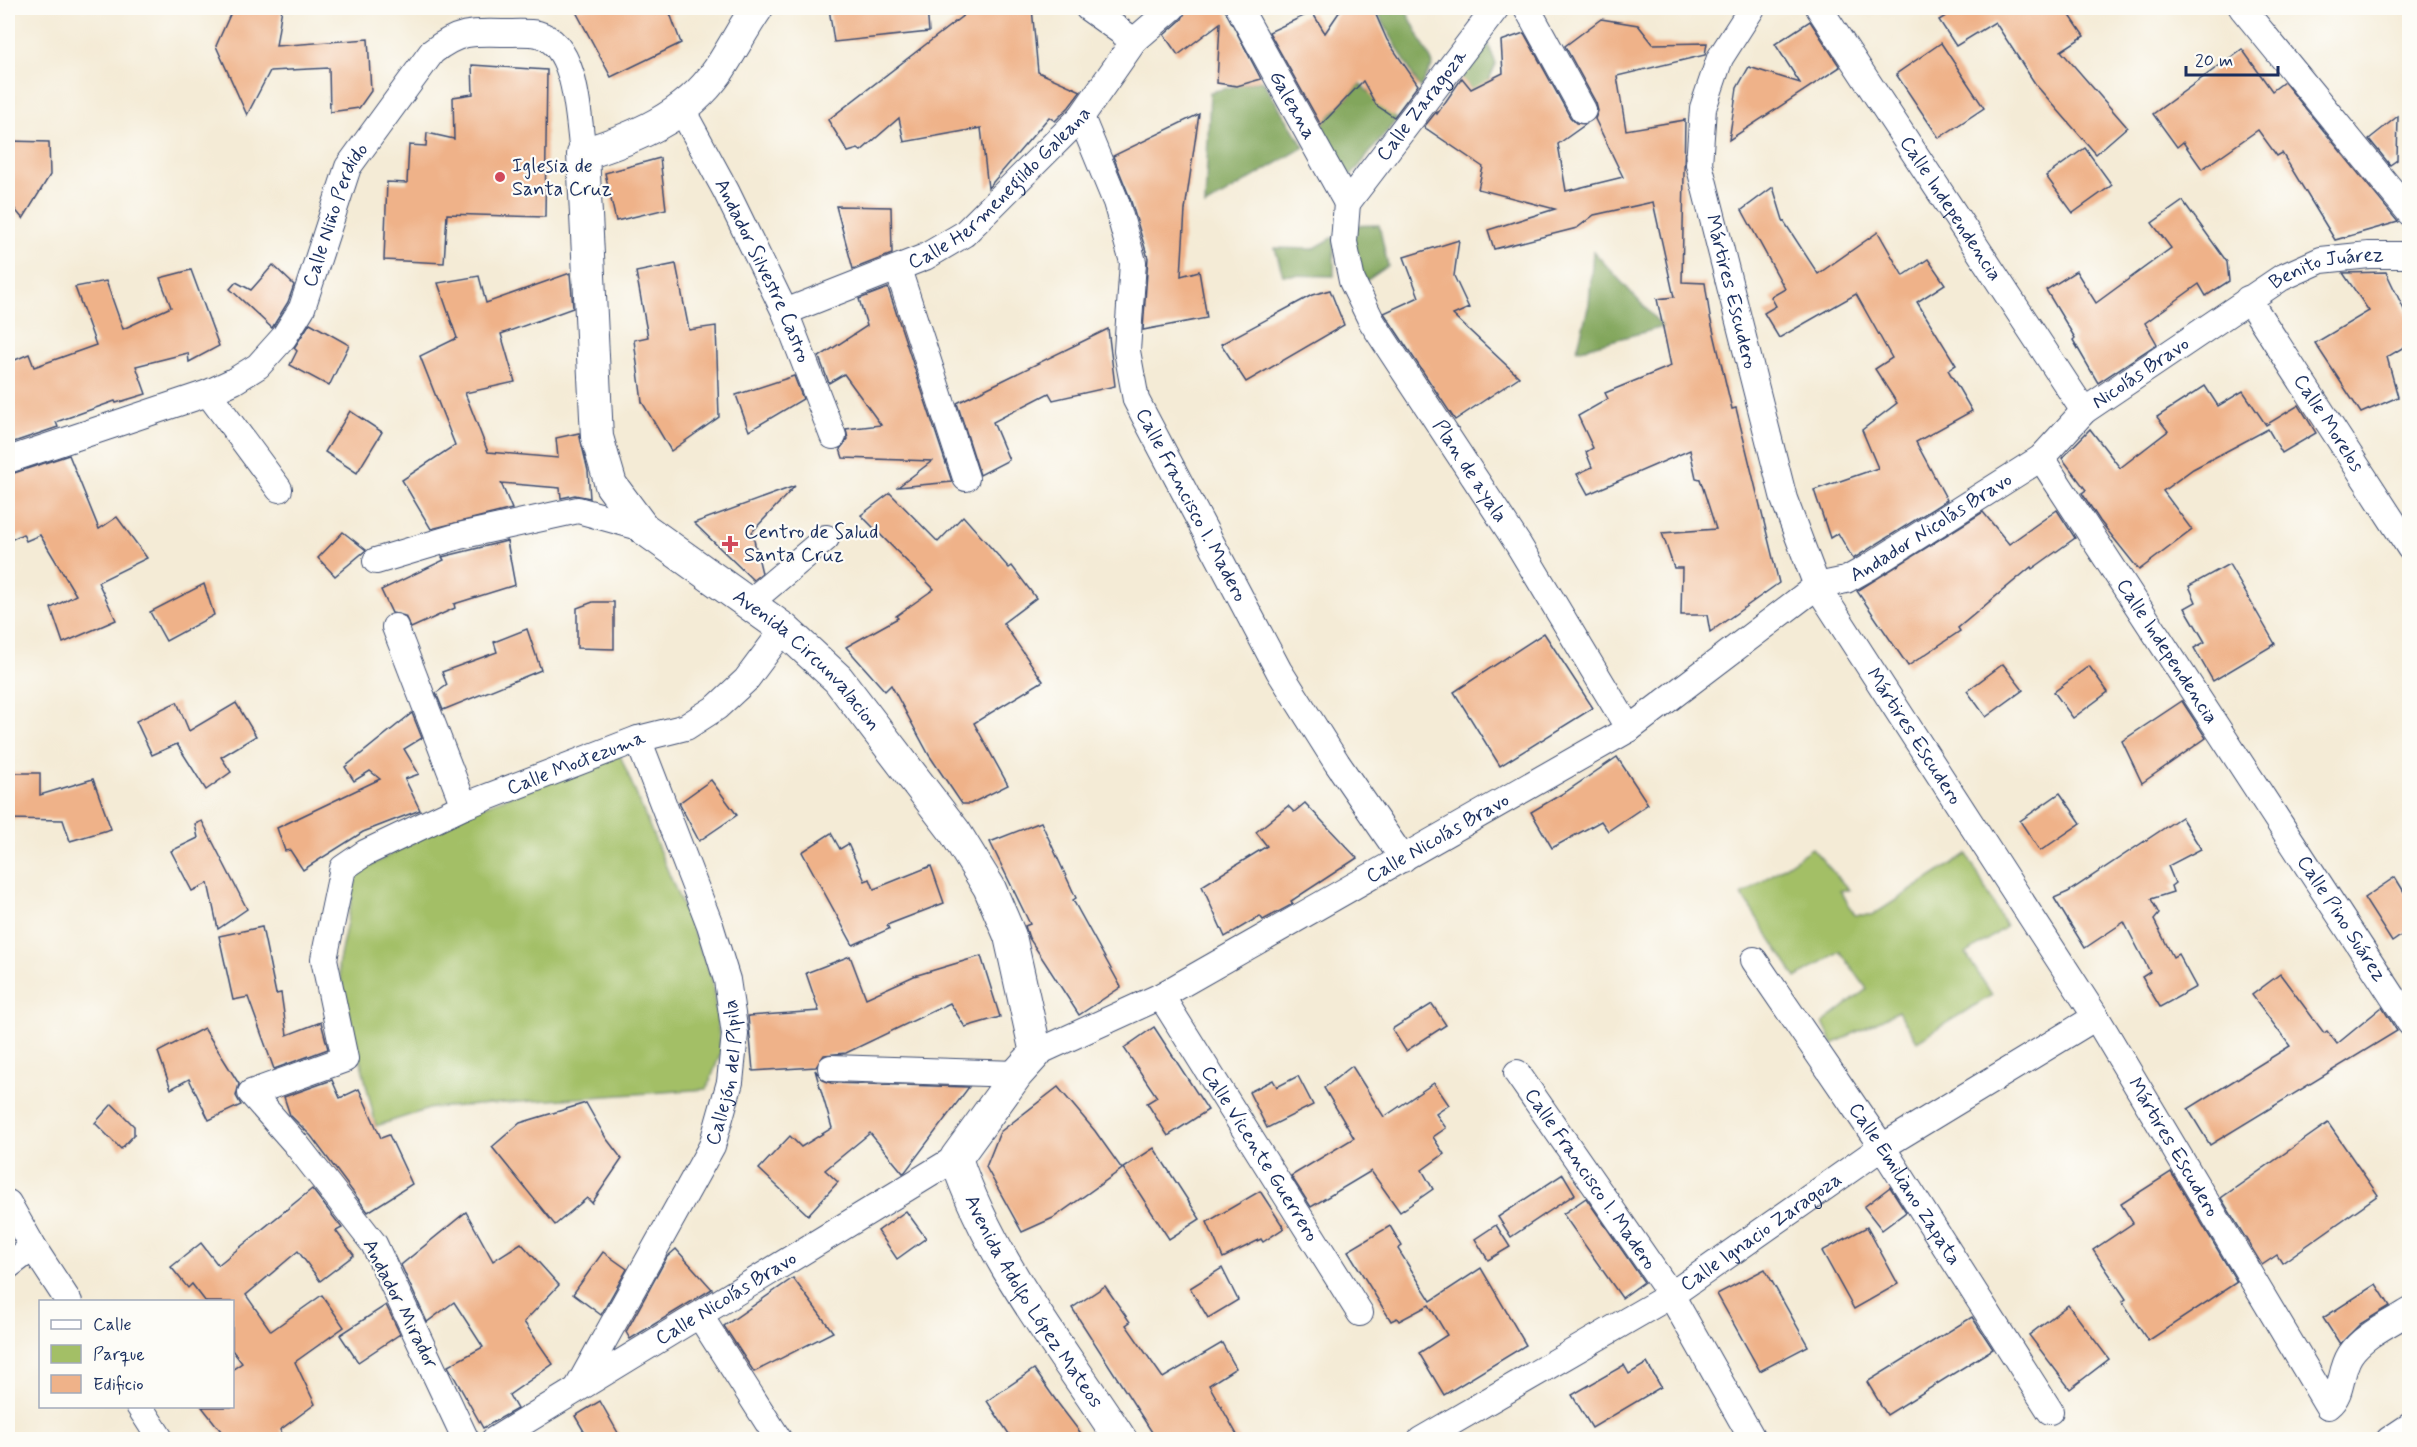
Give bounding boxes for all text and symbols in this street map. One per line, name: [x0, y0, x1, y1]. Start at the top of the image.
scale bar: [2186, 39, 2278, 77]
street label: Calle Zaragoza: [1370, 43, 1474, 167]
text: 20 m: [2195, 49, 2233, 73]
street label: Galeana: [1263, 66, 1323, 144]
street label: Calle Hermenegildo Galeana: [904, 102, 1097, 276]
street label: Calle Independencia: [1893, 131, 2008, 286]
street label: Calle Niño Perdido: [296, 137, 375, 290]
place label: Iglesia de Santa Cruz: [512, 153, 612, 203]
marker: Iglesia de Santa Cruz: [493, 170, 507, 184]
street label: Andador Silvestre Castro: [708, 174, 817, 367]
street label: Mártires Escudero: [1699, 212, 1764, 372]
street label: Benito Juárez: [2264, 241, 2384, 296]
street label: Nicolás Bravo: [2087, 330, 2195, 415]
street label: Calle Morelos: [2287, 369, 2371, 477]
street label: Calle Francisco I. Madero: [1129, 403, 1254, 607]
street label: Plan de ayala: [1426, 414, 1514, 528]
street label: Andador Nicolás Bravo: [1845, 466, 2017, 589]
place label: Centro de Salud Santa Cruz: [744, 519, 878, 569]
marker: Centro de Salud Santa Cruz: [721, 535, 739, 553]
street label: Calle Independencia: [2110, 573, 2225, 729]
street label: Avenida Circunvalacion: [727, 583, 887, 737]
street label: Mártires Escudero: [1860, 663, 1969, 810]
street label: Calle Moctezuma: [503, 724, 649, 802]
street label: Calle Nicolás Bravo: [1361, 786, 1514, 890]
street label: Calle Pino Suárez: [2291, 850, 2393, 987]
street label: Callejón del Pípila: [699, 998, 749, 1149]
street label: Calle Vicente Guerrero: [1194, 1060, 1325, 1247]
street label: Mártires Escudero: [2122, 1072, 2226, 1222]
street label: Calle Francisco I. Madero: [1518, 1083, 1663, 1275]
street label: Calle Emiliano Zapata: [1842, 1097, 1967, 1271]
street label: Calle Ignacio Zaragoza: [1675, 1166, 1847, 1298]
street label: Avenida Adolfo López Mateos: [958, 1191, 1109, 1413]
street label: Andador Mirador: [356, 1235, 445, 1374]
street label: Calle Nicolás Bravo: [650, 1245, 802, 1352]
legend: [39, 1300, 234, 1408]
text: Calle: [93, 1313, 132, 1337]
text: Parque: [93, 1343, 145, 1367]
text: Edificio: [93, 1373, 144, 1397]

